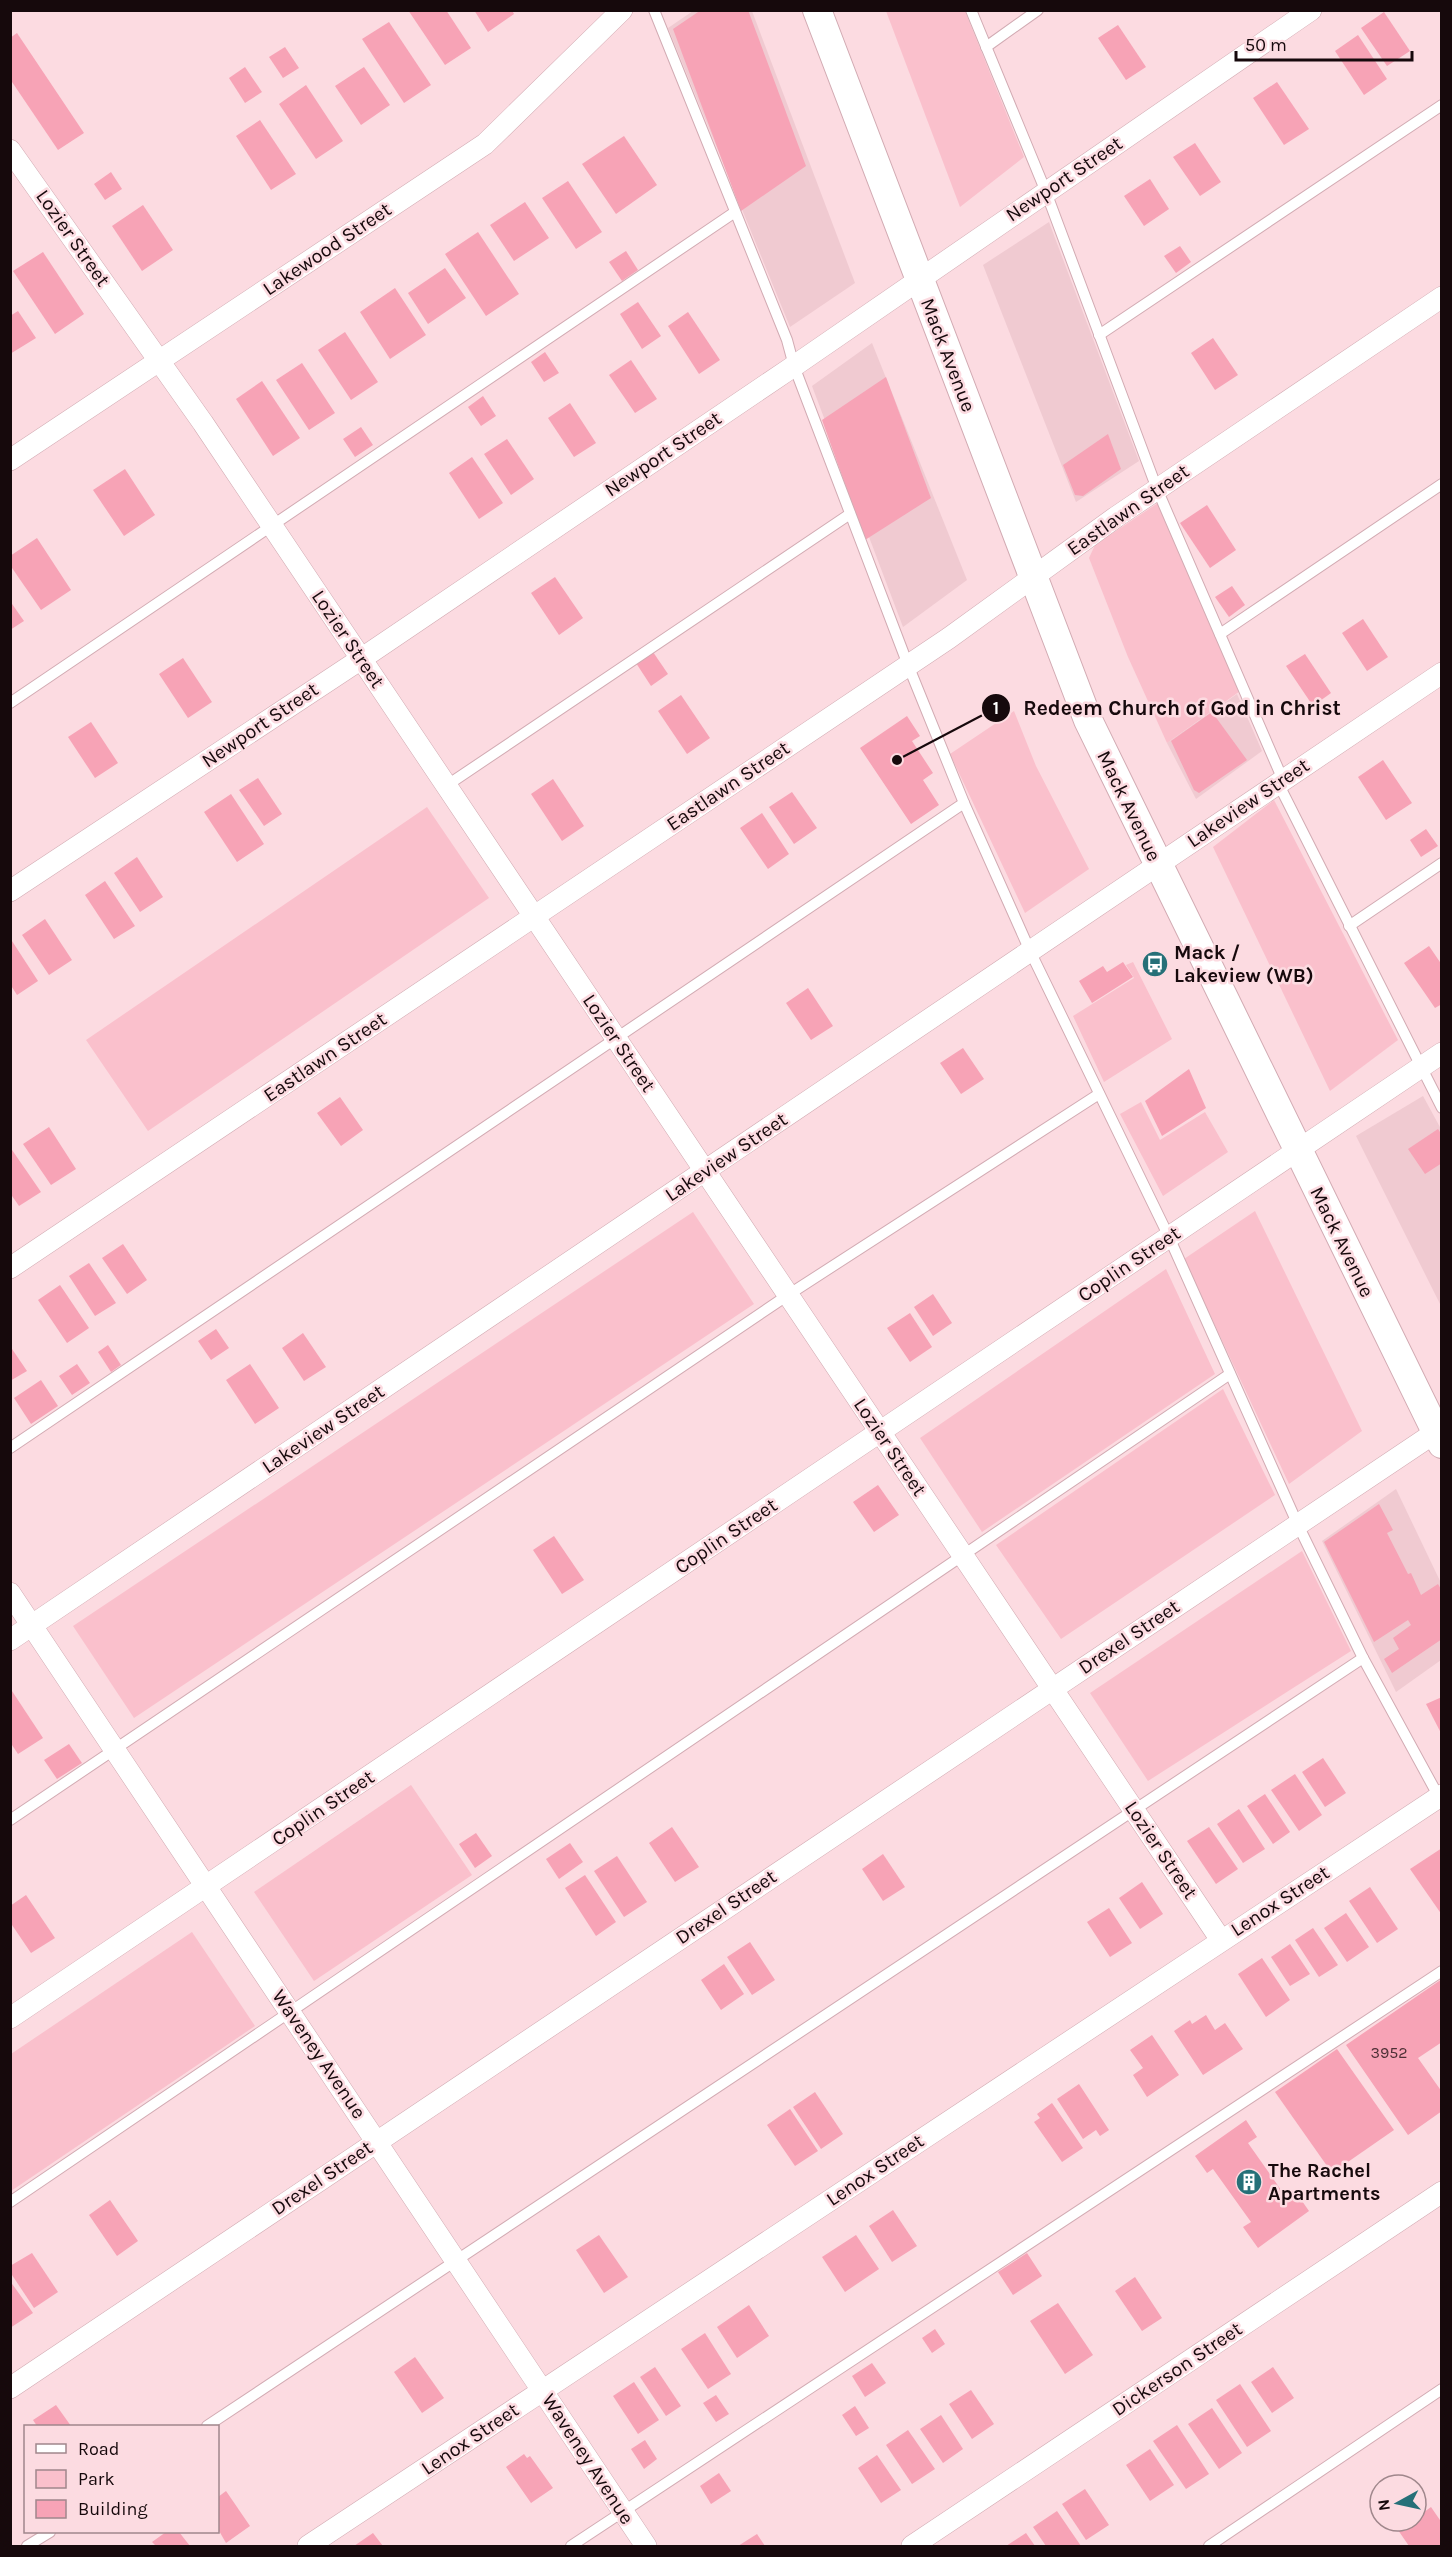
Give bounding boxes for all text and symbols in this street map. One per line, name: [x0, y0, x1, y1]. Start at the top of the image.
scale bar: [1236, 24, 1412, 62]
text: 50 m: [1245, 34, 1287, 56]
street label: Newport Street: [1001, 131, 1127, 226]
street label: Lozier Street: [31, 185, 115, 291]
street label: Lakewood Street: [258, 197, 396, 300]
street label: Mack Avenue: [916, 295, 980, 415]
street label: Newport Street: [600, 406, 726, 501]
street label: Eastlawn Street: [1063, 459, 1194, 560]
street label: Lozier Street: [307, 586, 389, 693]
street label: Newport Street: [197, 677, 323, 772]
callout: Redeem Church of God in Christ: [981, 689, 1353, 728]
text: Redeem Church of God in Christ: [1023, 696, 1341, 720]
text: 1: [993, 697, 999, 719]
street label: Eastlawn Street: [662, 736, 794, 836]
street label: Mack Avenue: [1092, 747, 1166, 865]
street label: Lakeview Street: [1183, 753, 1314, 852]
place label: Mack / Lakeview (WB): [1174, 941, 1314, 987]
bus stop icon: Mack / Lakeview (WB): [1140, 949, 1170, 979]
street label: Lozier Street: [578, 990, 660, 1097]
street label: Eastlawn Street: [259, 1007, 391, 1107]
street label: Lakeview Street: [661, 1107, 792, 1206]
street label: Mack Avenue: [1305, 1183, 1379, 1301]
street label: Coplin Street: [1074, 1221, 1185, 1307]
street label: Lakeview Street: [258, 1379, 389, 1478]
street label: Lozier Street: [849, 1394, 931, 1501]
street label: Coplin Street: [671, 1493, 782, 1579]
street label: Drexel Street: [1074, 1595, 1184, 1679]
street label: Coplin Street: [268, 1765, 379, 1851]
street label: Lozier Street: [1120, 1797, 1202, 1904]
street label: Lenox Street: [1227, 1860, 1334, 1941]
street label: Drexel Street: [671, 1865, 781, 1949]
street label: Waveney Avenue: [267, 1985, 371, 2123]
house number: 3952: [1370, 2043, 1408, 2062]
street label: Lenox Street: [822, 2129, 928, 2211]
street label: Drexel Street: [267, 2136, 377, 2220]
place label: The Rachel Apartments: [1268, 2159, 1381, 2205]
building icon: The Rachel Apartments: [1234, 2167, 1264, 2197]
street label: Dickerson Street: [1108, 2317, 1247, 2421]
street label: Waveney Avenue: [537, 2390, 639, 2528]
street label: Lenox Street: [417, 2398, 523, 2480]
legend: [24, 2425, 219, 2533]
text: Road: [78, 2438, 119, 2460]
text: Park: [78, 2468, 115, 2490]
north arrow: [1368, 2473, 1428, 2533]
text: Building: [78, 2498, 148, 2520]
text: N: [1373, 2498, 1394, 2512]

